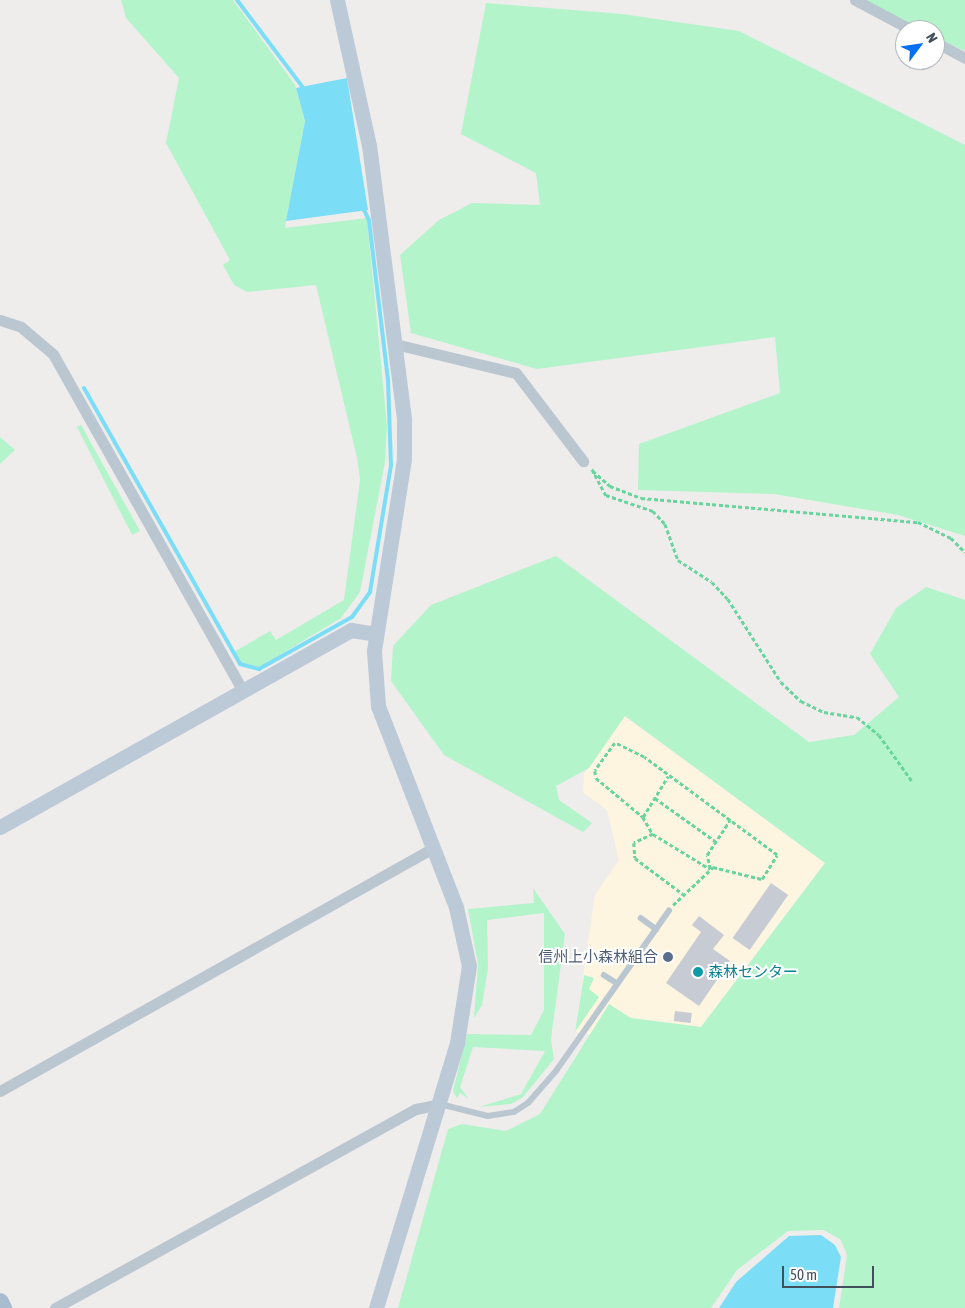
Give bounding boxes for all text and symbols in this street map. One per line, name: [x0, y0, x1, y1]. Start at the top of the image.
north arrow: [895, 20, 945, 70]
text: N: [923, 30, 941, 45]
place label: 信州上小森林組合: [538, 948, 658, 966]
marker: 信州上小森林組合: [662, 951, 674, 963]
place label: 森林センター: [708, 963, 798, 981]
marker: 森林センター: [692, 966, 704, 978]
scale bar: [785, 1256, 878, 1288]
text: 50 m: [790, 1266, 817, 1283]

